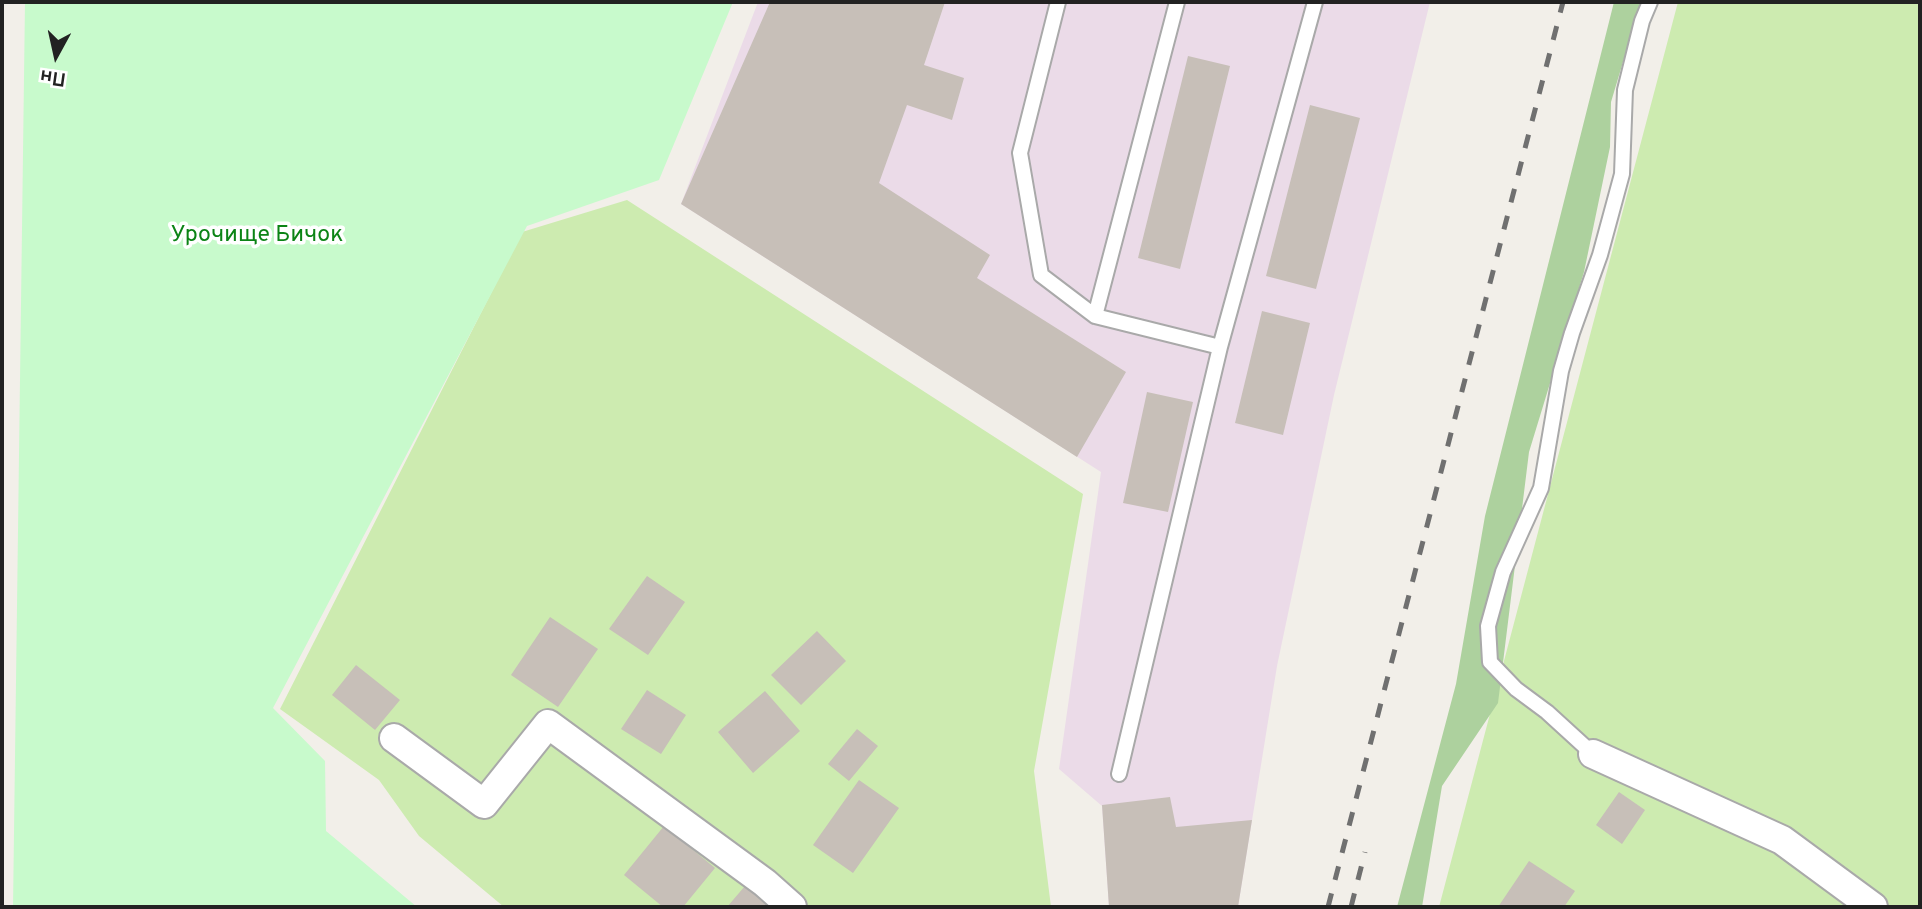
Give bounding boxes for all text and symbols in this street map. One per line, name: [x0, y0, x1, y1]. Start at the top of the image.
north arrow: [21, 21, 91, 91]
text: Пн: [39, 63, 67, 90]
park label: Урочище Бичок: [171, 222, 343, 250]

